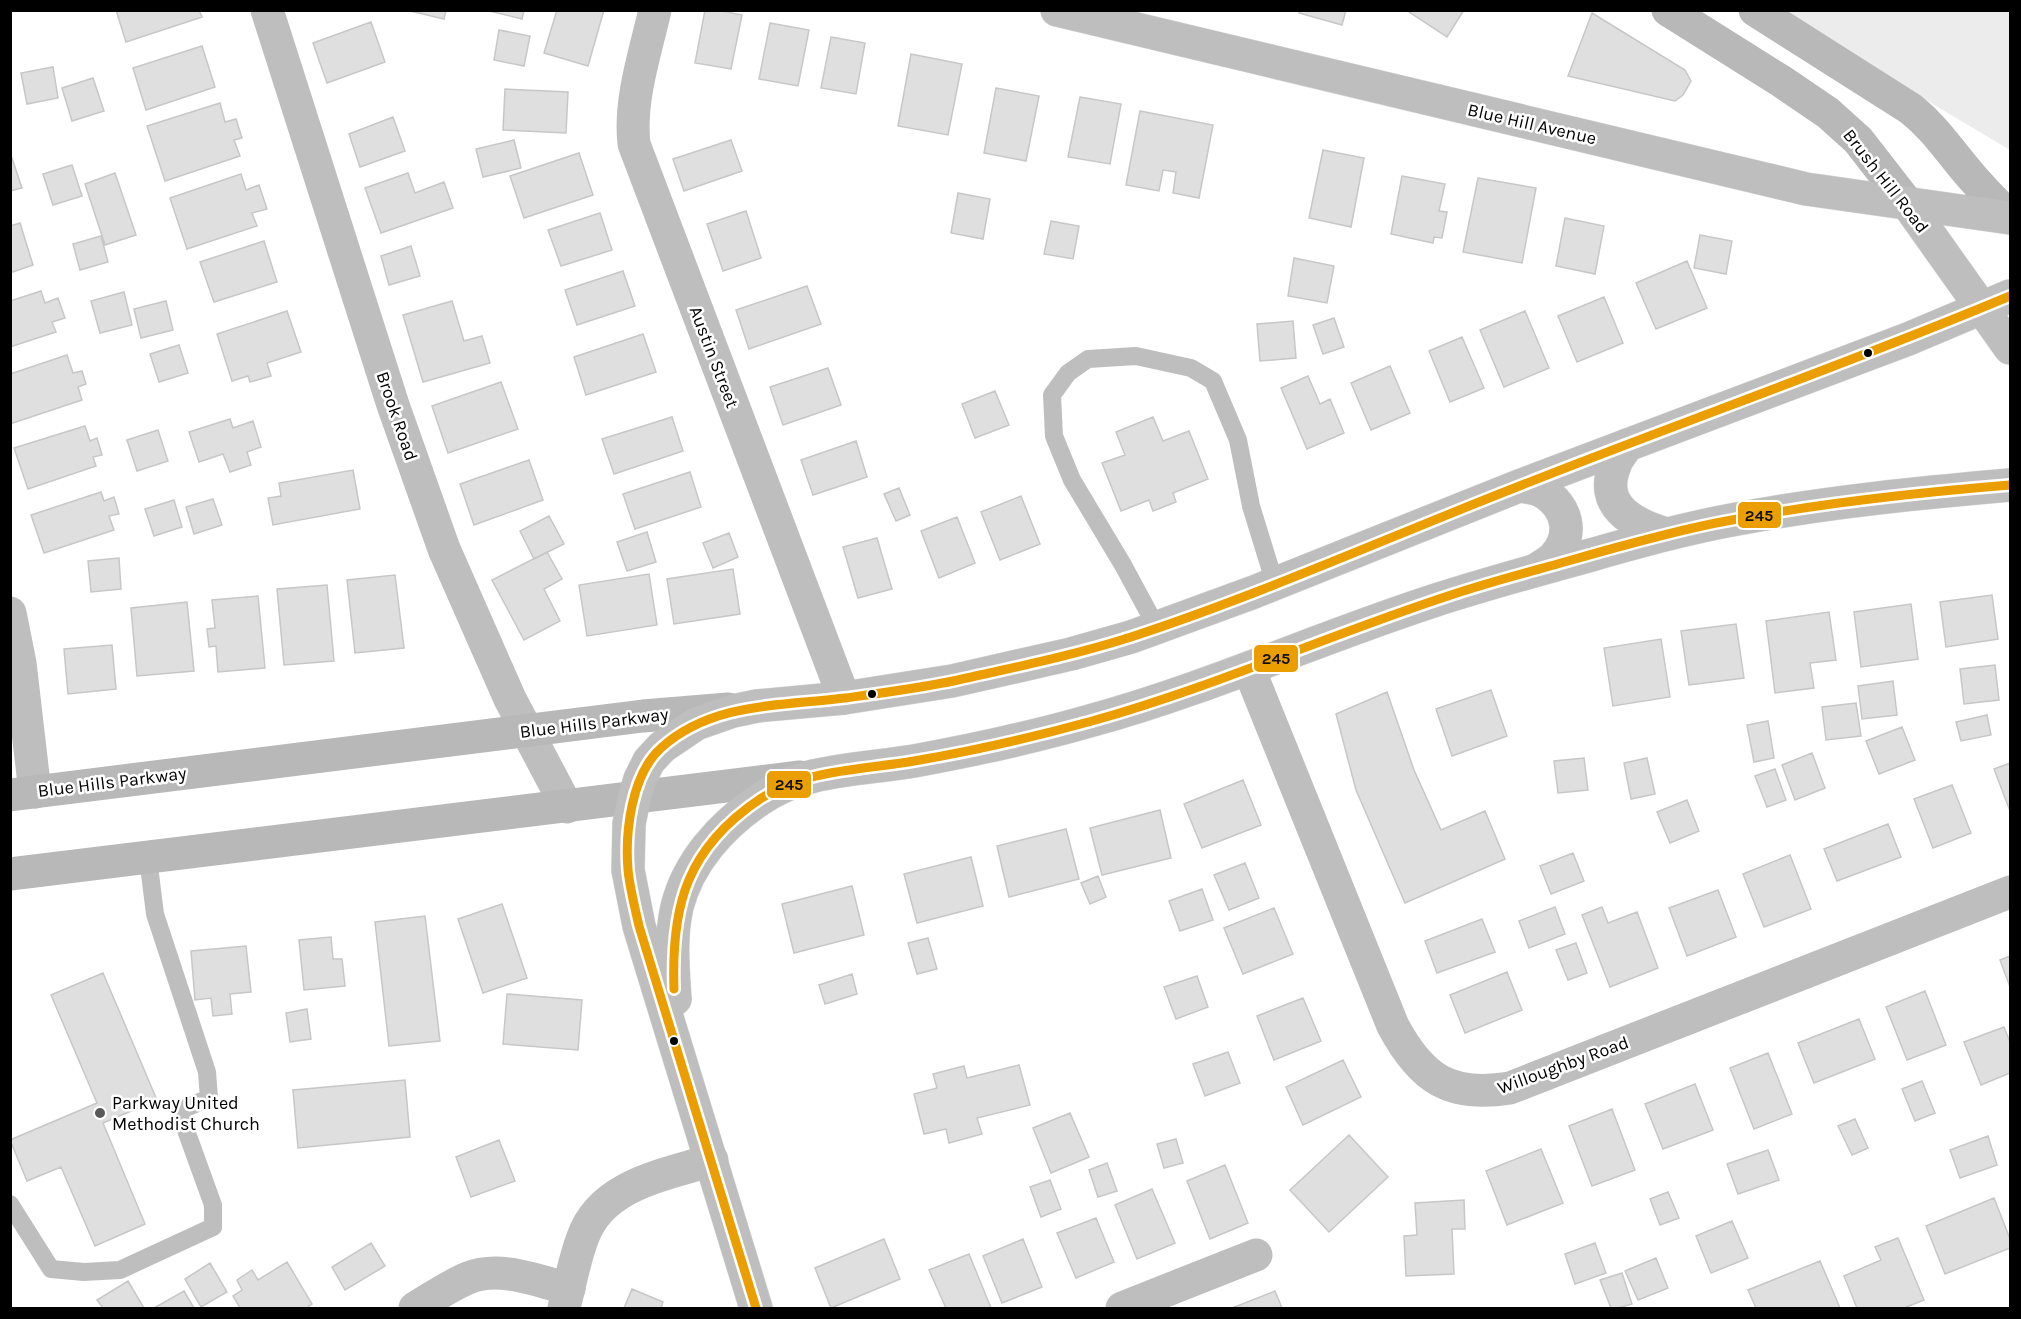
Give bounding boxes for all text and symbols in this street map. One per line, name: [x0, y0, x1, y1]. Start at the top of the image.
street label: Blue Hill Avenue: [1465, 98, 1599, 150]
street label: Brush Hill Road: [1838, 124, 1934, 238]
street label: Austin Street: [684, 303, 744, 411]
unlabelled marker: [1862, 347, 1874, 359]
street label: Brook Road: [371, 368, 423, 464]
line badge: 245: [1737, 501, 1782, 529]
text: 245: [1745, 506, 1773, 525]
line badge: 245: [1253, 644, 1299, 673]
text: 245: [1262, 649, 1290, 668]
unlabelled marker: [866, 688, 878, 700]
street label: Blue Hills Parkway: [518, 703, 670, 743]
street label: Blue Hills Parkway: [36, 762, 188, 802]
line badge: 245: [766, 770, 812, 799]
text: 245: [775, 775, 803, 794]
street label: Willoughby Road: [1494, 1031, 1632, 1099]
unlabelled marker: [668, 1035, 680, 1047]
place label: Parkway United Methodist Church: [112, 1092, 260, 1135]
marker: Parkway United Methodist Church: [93, 1106, 107, 1120]

